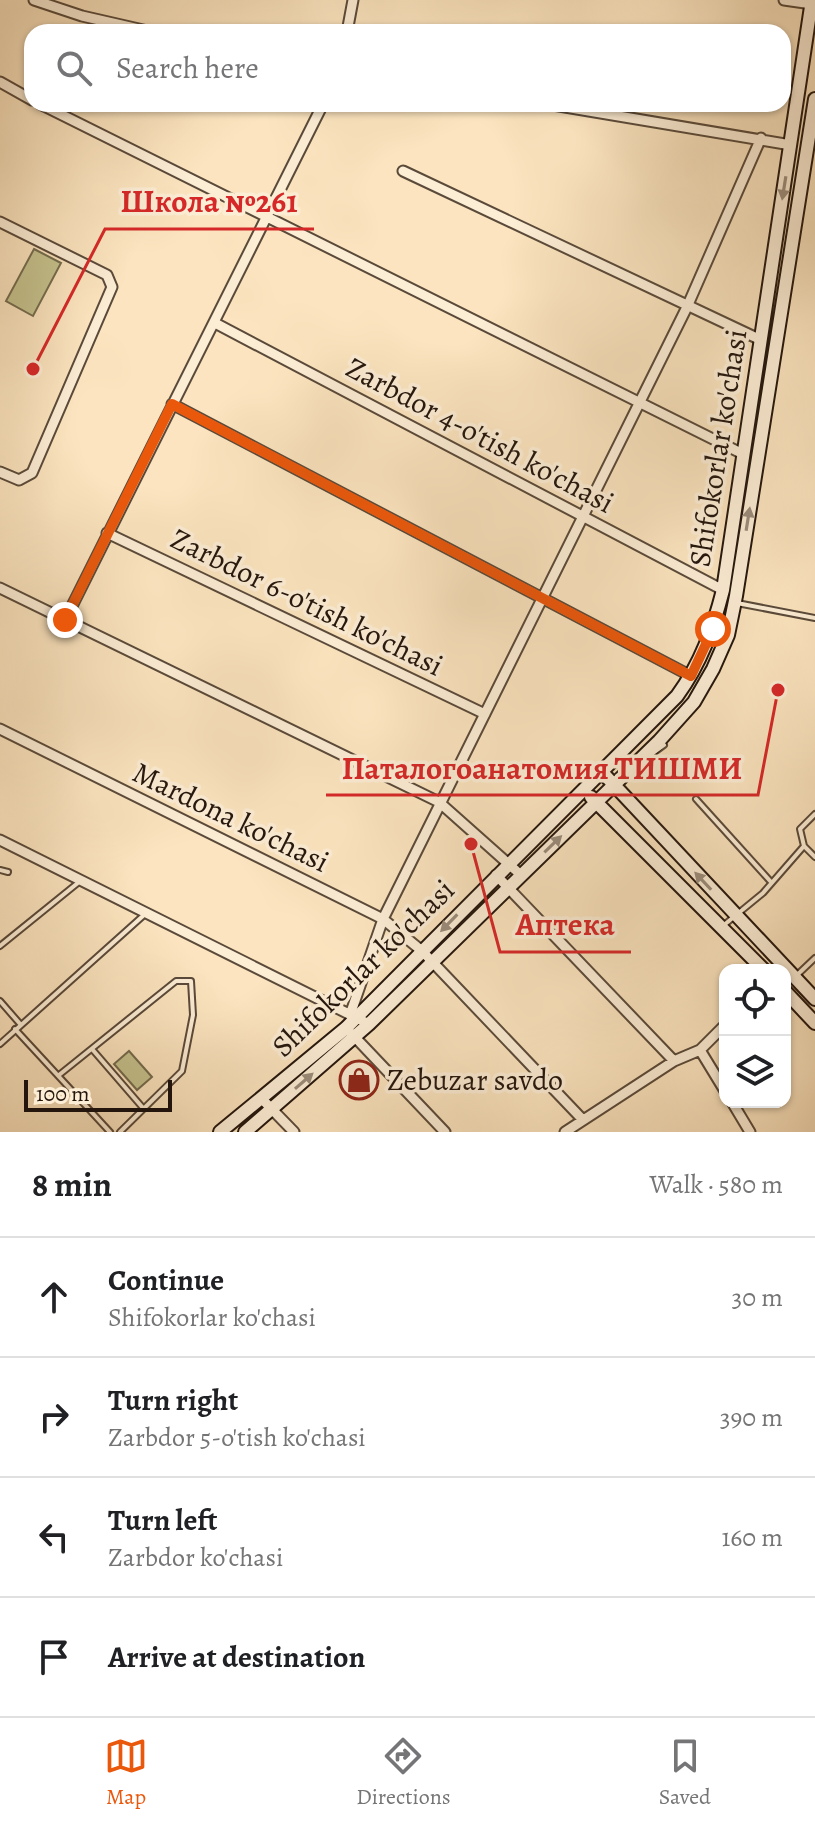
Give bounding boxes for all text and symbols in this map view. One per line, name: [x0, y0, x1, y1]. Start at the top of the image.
search box: [24, 24, 791, 112]
icon: search: [52, 46, 96, 90]
text: Search here: [116, 48, 259, 88]
callout: Школа №261: [105, 173, 314, 229]
one-way arrow: [777, 176, 790, 201]
text: Школа №261: [120, 179, 298, 223]
street label: Shifokorlar ko'chasi: [679, 326, 757, 570]
street label: Zarbdor 4-o'tish ko'chasi: [339, 347, 621, 523]
one-way arrow: [742, 506, 755, 531]
street label: Zarbdor 6-o'tish ko'chasi: [164, 519, 450, 685]
route end: [47, 602, 83, 638]
route start: [695, 611, 731, 647]
callout: Паталогоанатомия ТИШМИ: [326, 739, 758, 795]
text: Паталогоанатомия ТИШМИ: [342, 746, 742, 790]
street label: Mardona ko'chasi: [126, 752, 336, 882]
one-way arrow: [543, 836, 562, 854]
street label: Shifokorlar ko'chasi: [263, 870, 463, 1066]
one-way arrow: [695, 872, 713, 891]
callout: Аптека: [500, 896, 631, 952]
text: Аптека: [514, 902, 615, 946]
one-way arrow: [440, 913, 459, 932]
map controls: [719, 964, 791, 1108]
button: locate: [719, 964, 791, 1036]
button: layers: [719, 1036, 791, 1108]
shop icon: Zebuzar savdo: [338, 1059, 380, 1101]
place label: Zebuzar savdo: [387, 1060, 563, 1100]
one-way arrow: [294, 1073, 314, 1091]
scale bar: [24, 1076, 172, 1112]
text: 100 m: [36, 1079, 90, 1109]
text: 8 min: [32, 1161, 112, 1208]
text: Walk · 580 m: [650, 1167, 783, 1202]
text: Continue: [108, 1260, 224, 1300]
icon: ahead: [32, 1275, 76, 1319]
text: 30 m: [732, 1280, 783, 1315]
text: Shifokorlar ko'chasi: [108, 1300, 316, 1335]
text: Turn right: [108, 1380, 238, 1420]
icon: right: [32, 1395, 76, 1439]
text: 390 m: [720, 1400, 783, 1435]
text: Zarbdor 5-o'tish ko'chasi: [108, 1420, 366, 1455]
text: Turn left: [108, 1500, 217, 1540]
icon: left: [32, 1515, 76, 1559]
text: 160 m: [721, 1520, 783, 1555]
text: Zarbdor ko'chasi: [108, 1540, 283, 1575]
icon: arrive: [32, 1635, 76, 1679]
text: Arrive at destination: [108, 1637, 365, 1677]
tab: Map: [104, 1734, 148, 1812]
tab: Directions: [356, 1734, 451, 1812]
tab: Saved: [659, 1734, 711, 1812]

